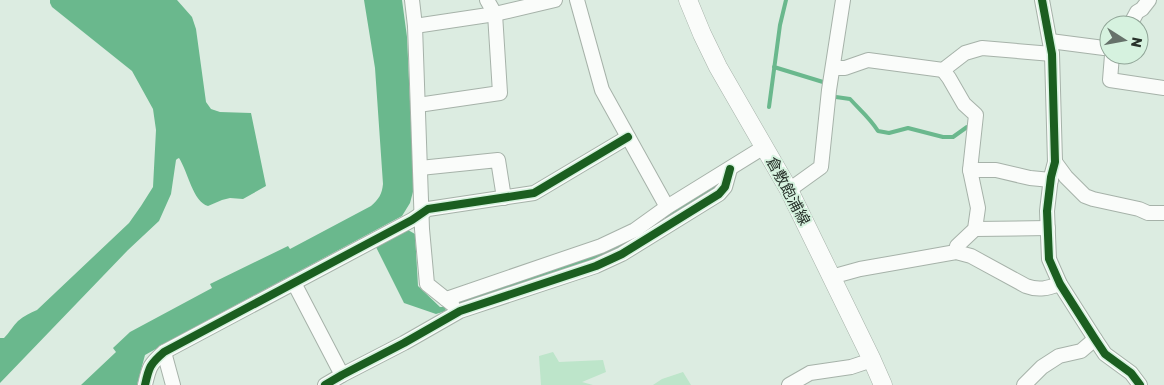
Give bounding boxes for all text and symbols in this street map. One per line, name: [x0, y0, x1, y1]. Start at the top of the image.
north arrow: [1099, 15, 1149, 65]
text: N: [1127, 36, 1146, 49]
street label: 倉敷飽浦線: [762, 154, 814, 228]

